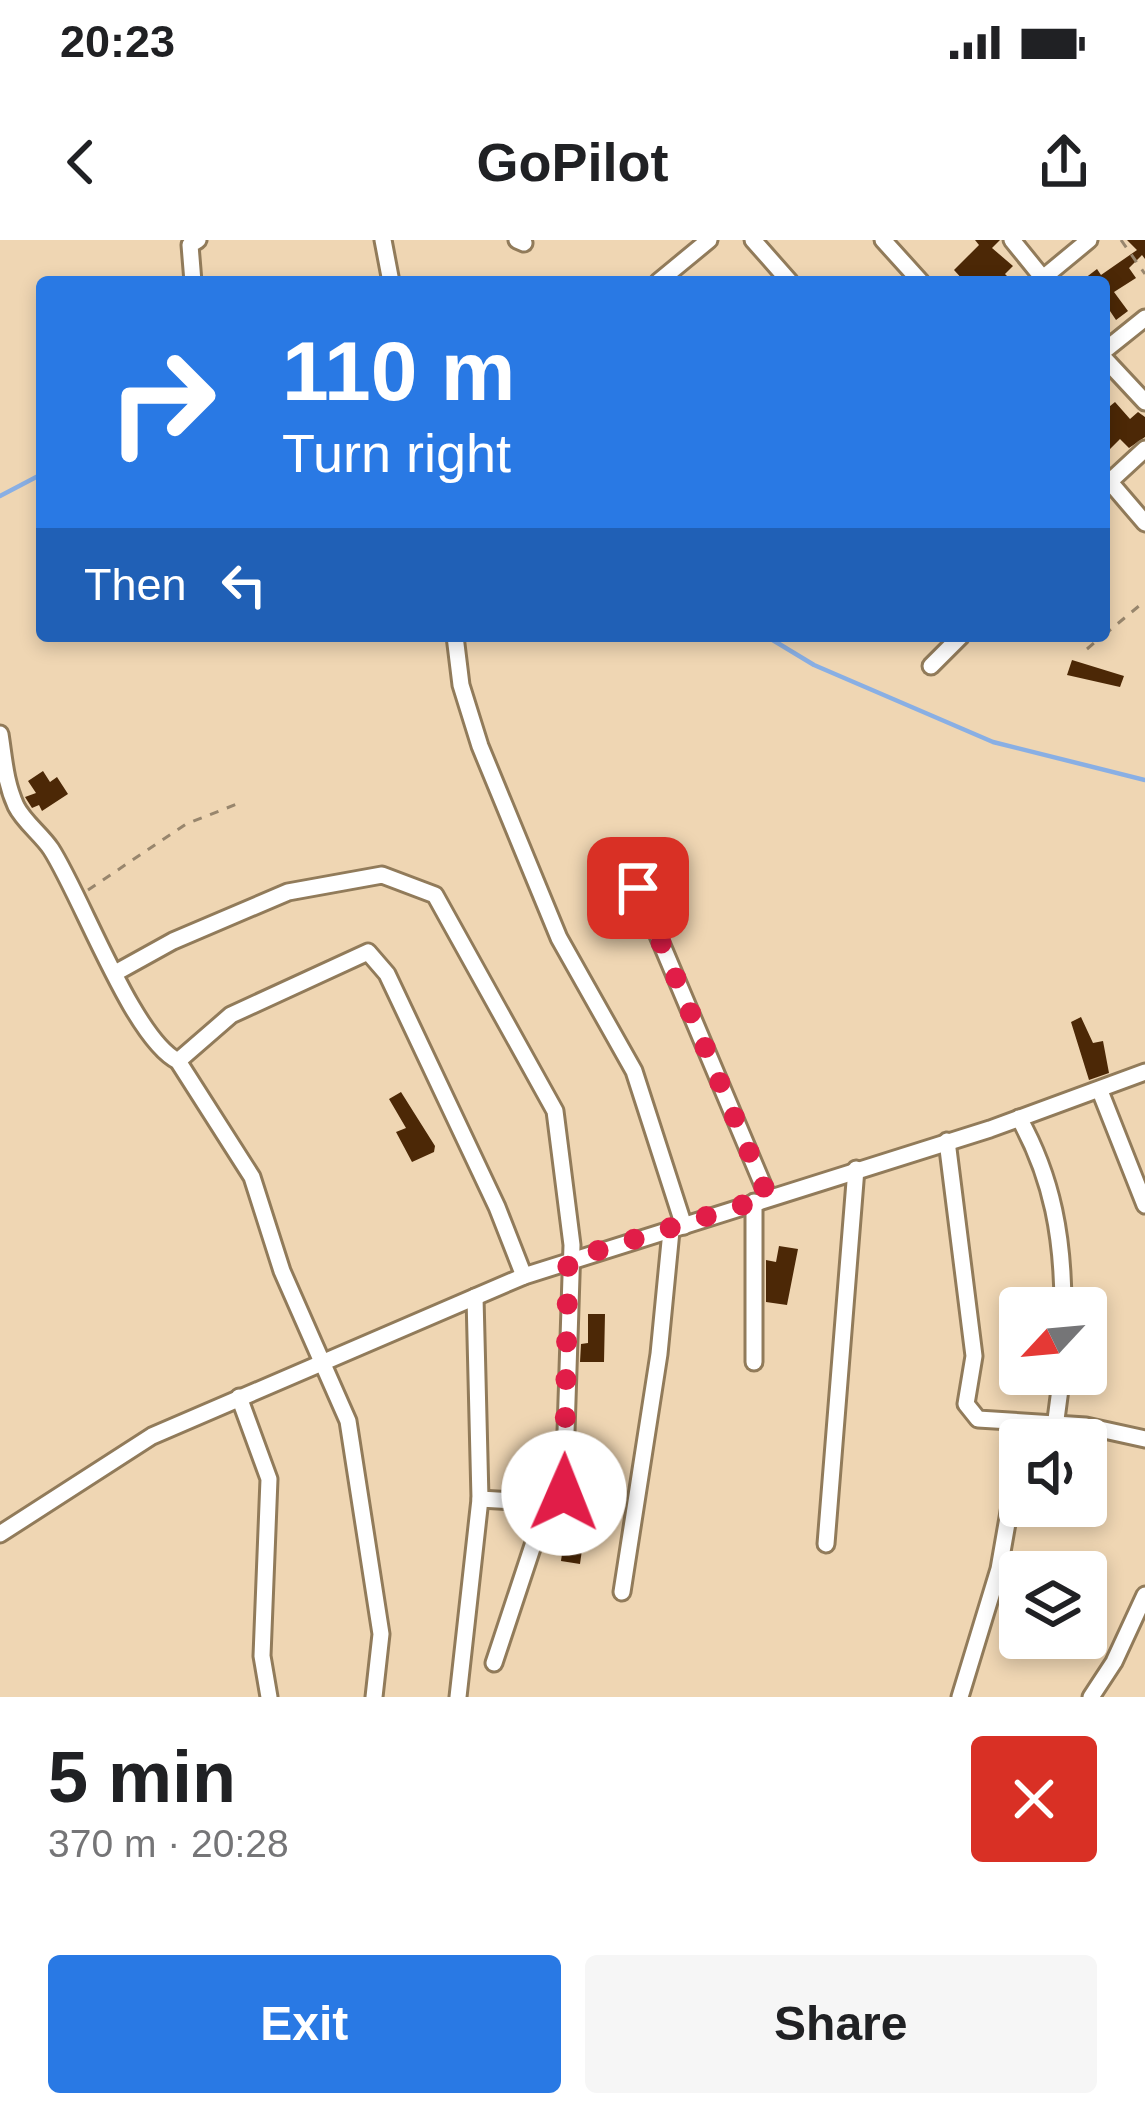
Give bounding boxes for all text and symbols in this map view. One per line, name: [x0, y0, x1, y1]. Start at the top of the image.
text: 20:23: [60, 16, 175, 67]
icon: back: [48, 129, 114, 195]
icon: share: [1031, 129, 1097, 195]
text: GoPilot: [477, 132, 668, 192]
icon: right: [84, 324, 240, 480]
text: 110 m: [282, 324, 516, 418]
text: Turn right: [282, 423, 511, 483]
icon: left: [211, 552, 277, 618]
text: Then: [84, 559, 187, 610]
pin: [587, 837, 689, 939]
icon: arrive: [605, 855, 671, 921]
north arrow: [999, 1287, 1107, 1395]
map controls: [999, 1287, 1107, 1659]
button: sound: [999, 1419, 1107, 1527]
position arrow: [501, 1430, 627, 1556]
button: layers: [999, 1551, 1107, 1659]
button: close: [971, 1736, 1097, 1862]
text: 5 min: [48, 1737, 236, 1817]
text: 370 m · 20:28: [48, 1822, 289, 1865]
button: Exit: [48, 1955, 561, 2093]
button: Share: [585, 1955, 1097, 2093]

